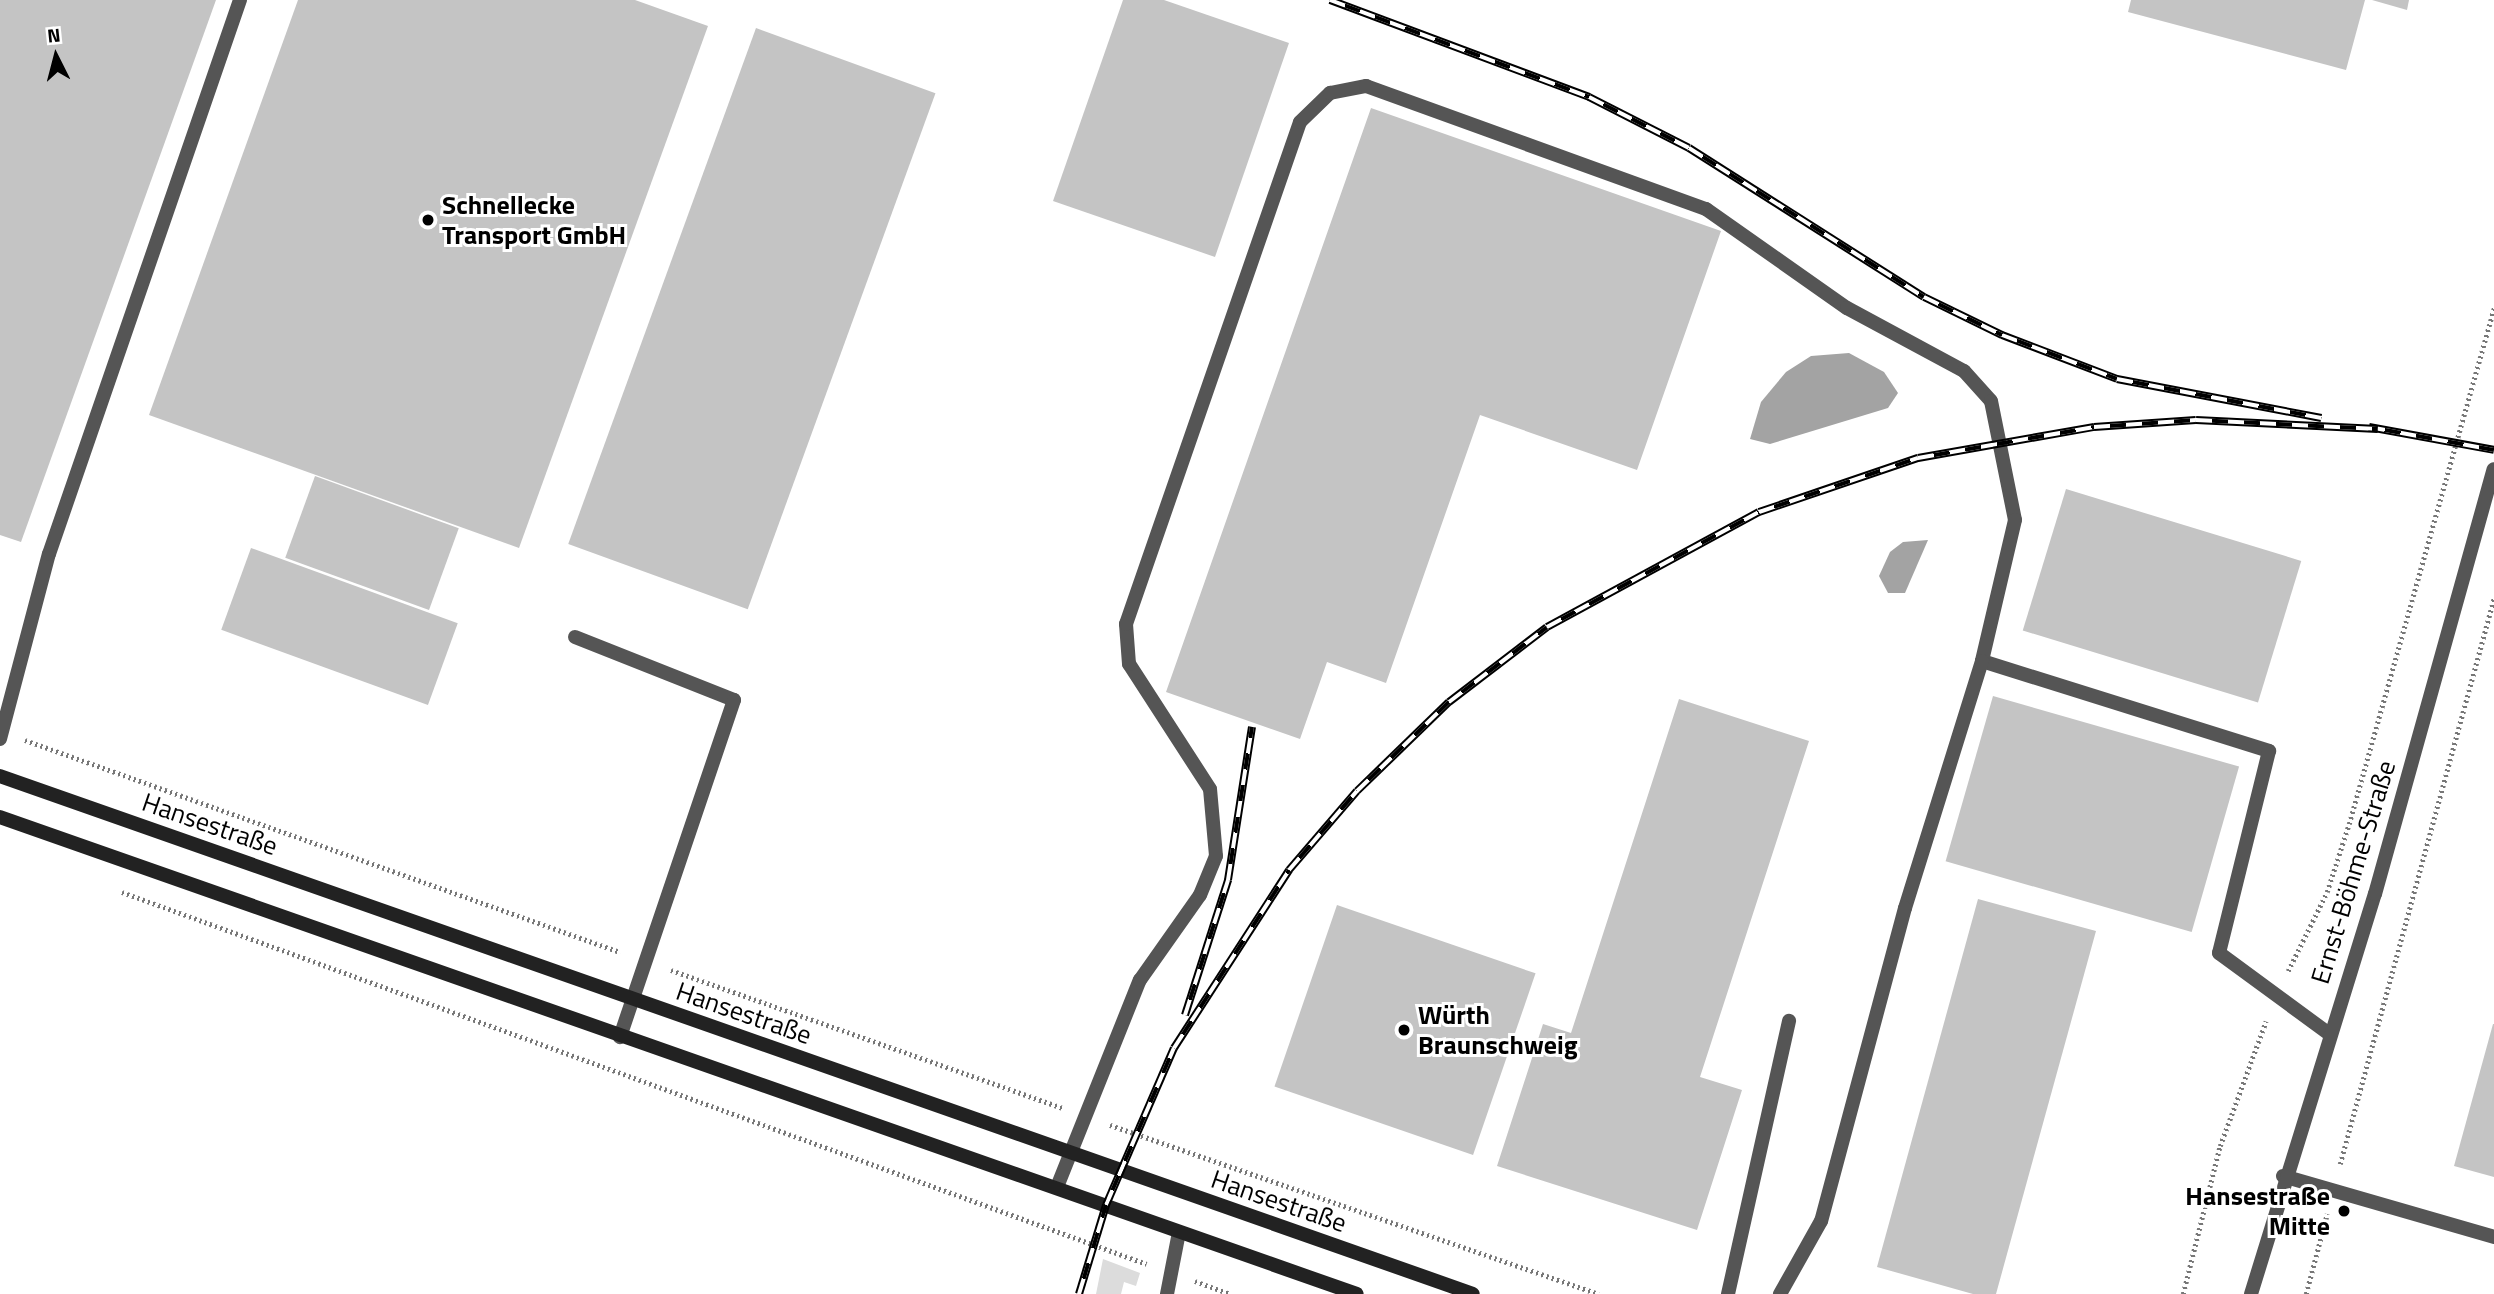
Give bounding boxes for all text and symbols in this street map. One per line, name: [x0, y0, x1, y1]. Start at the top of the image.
text: N: [46, 20, 62, 50]
north arrow: [21, 21, 91, 91]
place label: Schnellecke Transport GmbH: [442, 189, 626, 250]
marker: Schnellecke Transport GmbH: [420, 212, 436, 228]
street label: Ernst-Böhme-Straße: [2304, 757, 2402, 987]
street label: Hansestraße: [138, 786, 282, 862]
street label: Hansestraße: [672, 975, 816, 1051]
place label: Würth Braunschweig: [1418, 999, 1578, 1060]
marker: Würth Braunschweig: [1396, 1022, 1412, 1038]
street label: Hansestraße: [1207, 1163, 1351, 1239]
place label: Hansestraße Mitte: [2185, 1180, 2330, 1242]
marker: Hansestraße Mitte: [2336, 1203, 2352, 1219]

